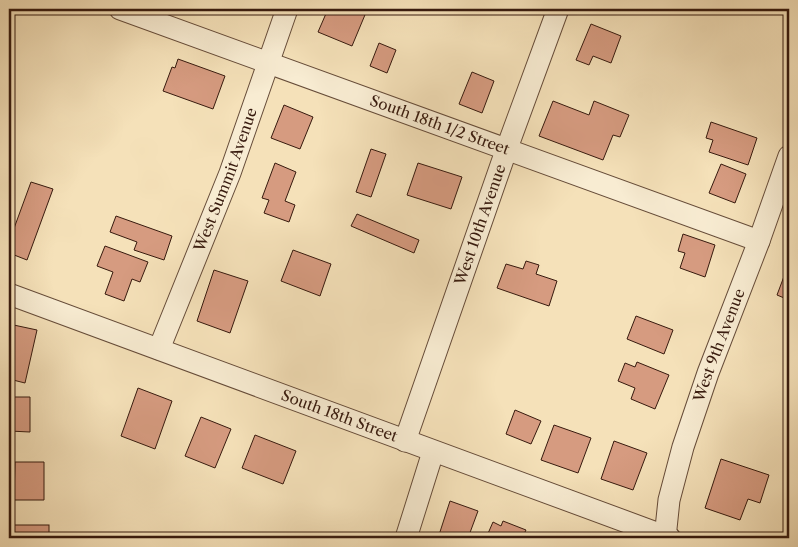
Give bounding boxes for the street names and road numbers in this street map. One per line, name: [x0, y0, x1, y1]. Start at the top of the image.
street label: South 18th 1/2 Street: [367, 91, 513, 159]
street label: West Summit Avenue: [189, 105, 261, 255]
street label: West 10th Avenue: [450, 162, 510, 288]
street label: West 9th Avenue: [689, 286, 749, 405]
street label: South 18th Street: [279, 385, 401, 446]

